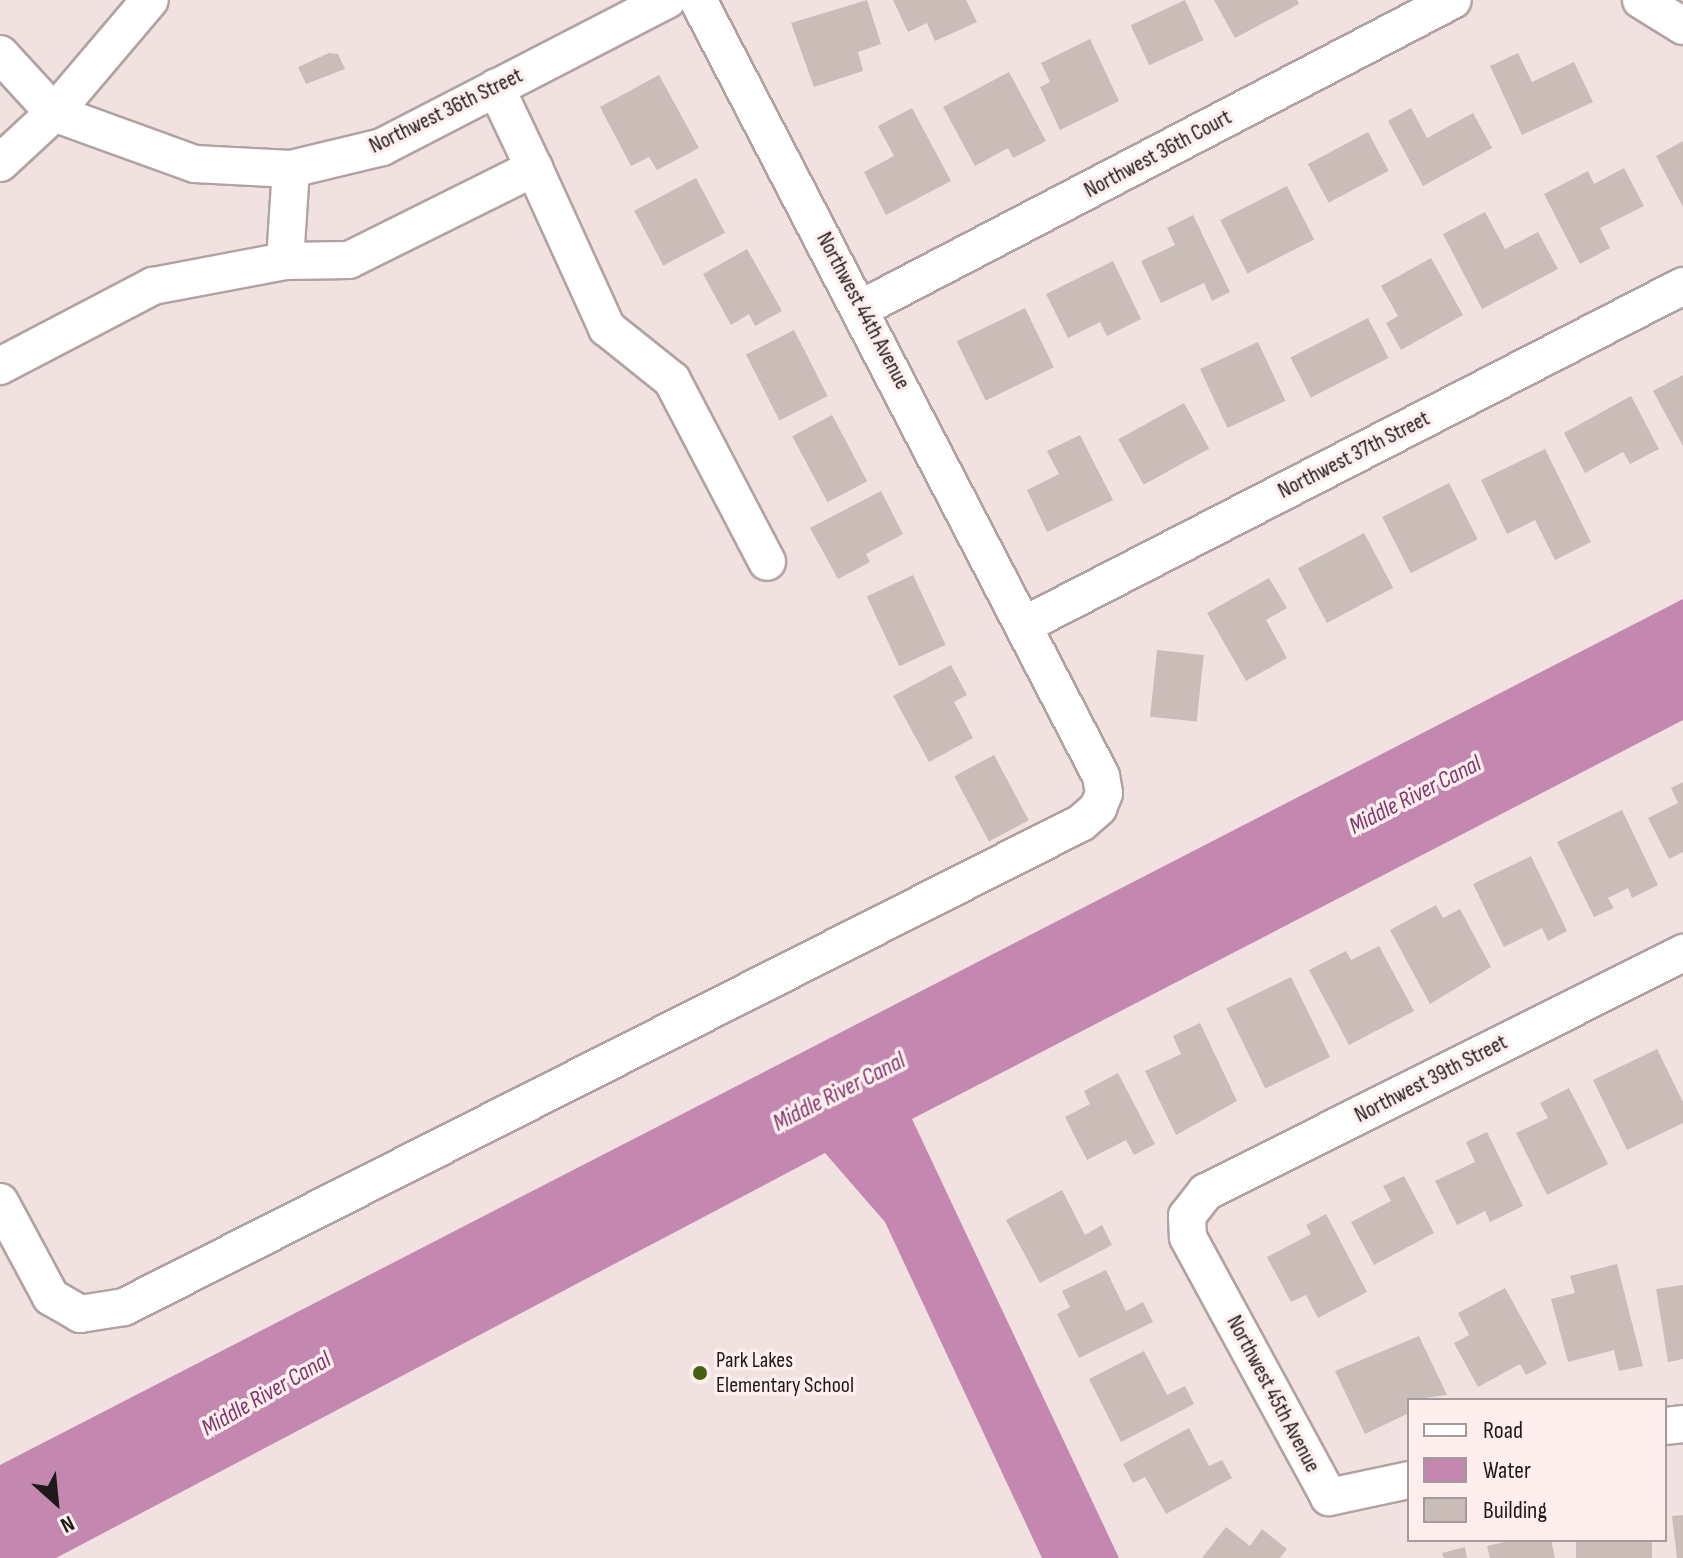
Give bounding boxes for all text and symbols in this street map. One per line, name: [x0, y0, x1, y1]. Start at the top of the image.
street label: Northwest 36th Street: [365, 63, 527, 159]
street label: Northwest 36th Court: [1080, 104, 1236, 204]
street label: Northwest 44th Avenue: [810, 228, 916, 394]
street label: Northwest 37th Street: [1274, 405, 1434, 505]
water label: Middle River Canal: [1344, 749, 1486, 841]
street label: Northwest 39th Street: [1350, 1029, 1512, 1129]
water label: Middle River Canal: [768, 1046, 910, 1138]
street label: Northwest 45th Avenue: [1221, 1311, 1325, 1477]
water label: Middle River Canal: [196, 1345, 336, 1443]
place label: Park Lakes Elementary School: [716, 1347, 854, 1398]
marker: Park Lakes Elementary School: [691, 1364, 709, 1382]
legend: [1407, 1398, 1667, 1542]
text: Road: [1483, 1416, 1523, 1445]
text: Water: [1483, 1456, 1531, 1485]
north arrow: [16, 1462, 96, 1542]
text: Building: [1483, 1496, 1547, 1525]
text: N: [56, 1509, 78, 1539]

